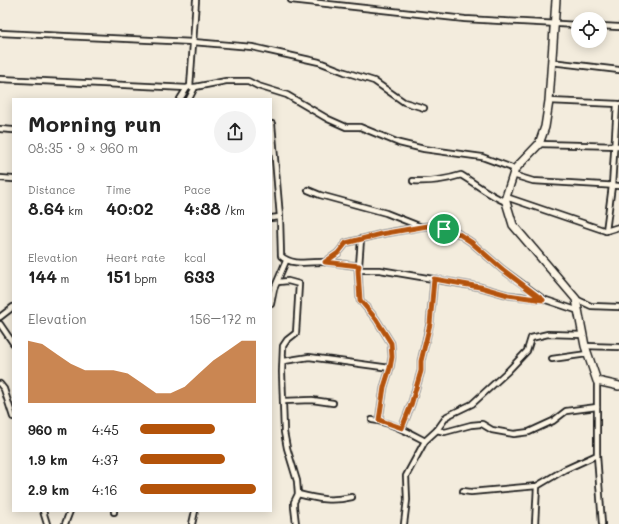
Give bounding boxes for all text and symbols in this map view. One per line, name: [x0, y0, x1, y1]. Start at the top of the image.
map controls: [571, 12, 607, 48]
button: locate: [571, 12, 607, 48]
text: Morning run: [28, 109, 161, 138]
button: share: [214, 111, 256, 153]
text: 08:35 · 9 × 960 m: [28, 139, 138, 156]
text: Distance: [28, 182, 75, 197]
text: Time: [106, 182, 131, 197]
text: Pace: [184, 182, 211, 197]
text: 8.64: [28, 197, 65, 219]
text: 40:02: [106, 197, 154, 219]
text: 4:38: [184, 197, 221, 219]
text: km: [65, 203, 83, 218]
text: /km: [221, 203, 245, 218]
pin: [427, 212, 461, 246]
icon: arrive: [433, 218, 455, 240]
text: Elevation: [28, 250, 77, 265]
text: Heart rate: [106, 250, 165, 265]
text: kcal: [184, 250, 206, 265]
text: 144: [28, 265, 57, 287]
text: 151: [106, 265, 131, 287]
text: 633: [184, 265, 215, 287]
text: m: [57, 271, 69, 286]
text: bpm: [131, 271, 157, 286]
text: Elevation: [28, 310, 86, 327]
text: 156–172 m: [189, 310, 256, 327]
text: 960 m: [28, 421, 67, 438]
text: 4:45: [92, 421, 119, 438]
text: 1.9 km: [28, 451, 68, 468]
text: 4:37: [92, 451, 119, 468]
text: 2.9 km: [28, 481, 69, 498]
text: 4:16: [92, 481, 117, 498]

